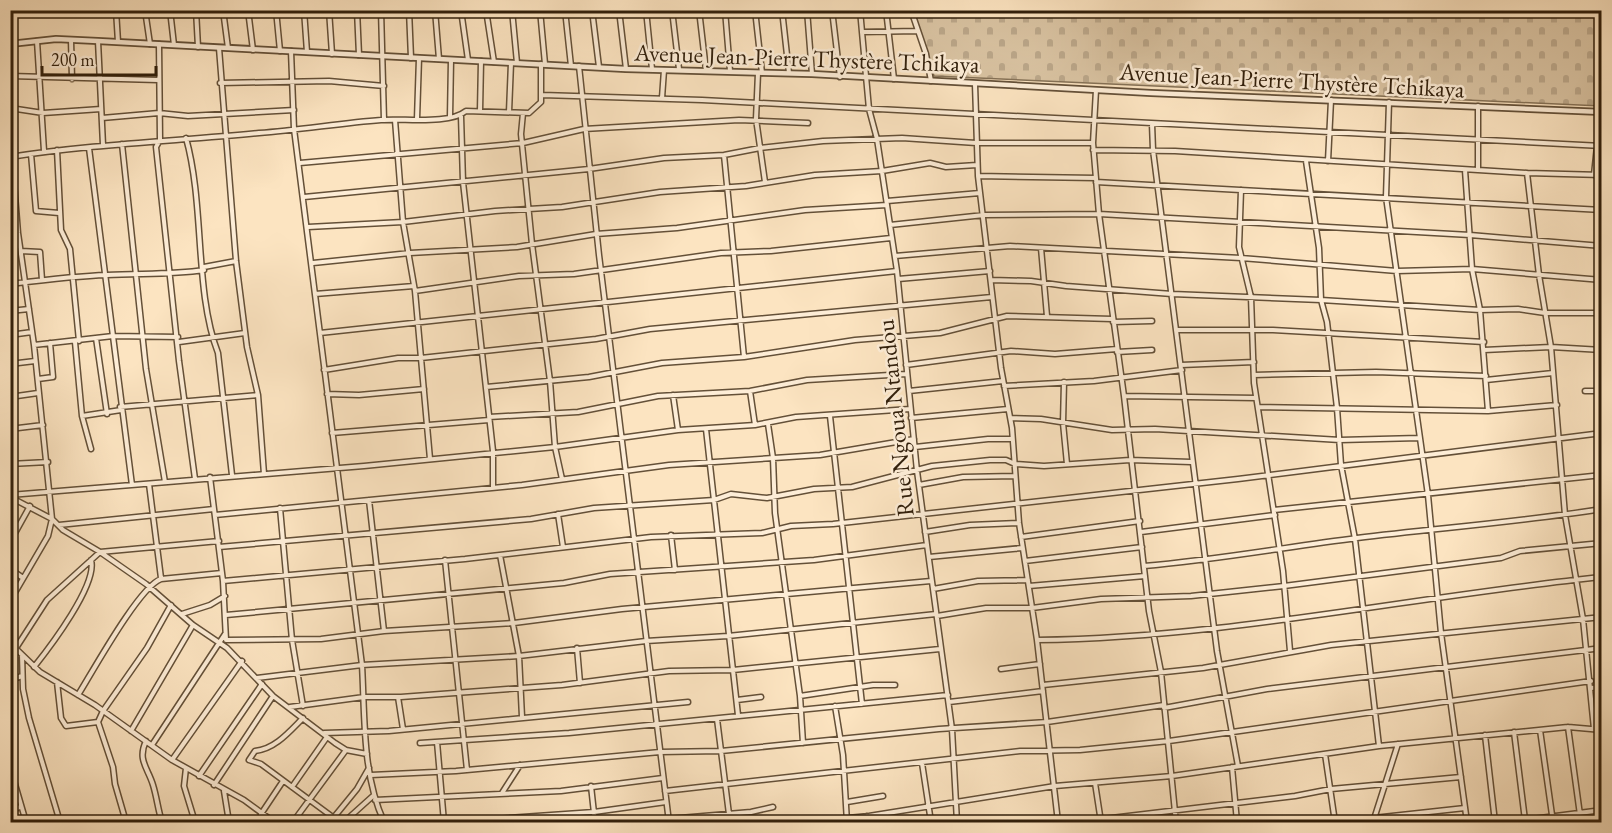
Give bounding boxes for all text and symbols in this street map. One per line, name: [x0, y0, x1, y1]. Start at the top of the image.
street label: Avenue Jean-Pierre Thystère Tchikaya: [633, 36, 981, 80]
scale bar: [42, 39, 156, 77]
text: 200 m: [51, 48, 95, 71]
street label: Avenue Jean-Pierre Thystère Tchikaya: [1118, 55, 1466, 105]
street label: Rue Ngoua Ntandou: [869, 318, 921, 518]

